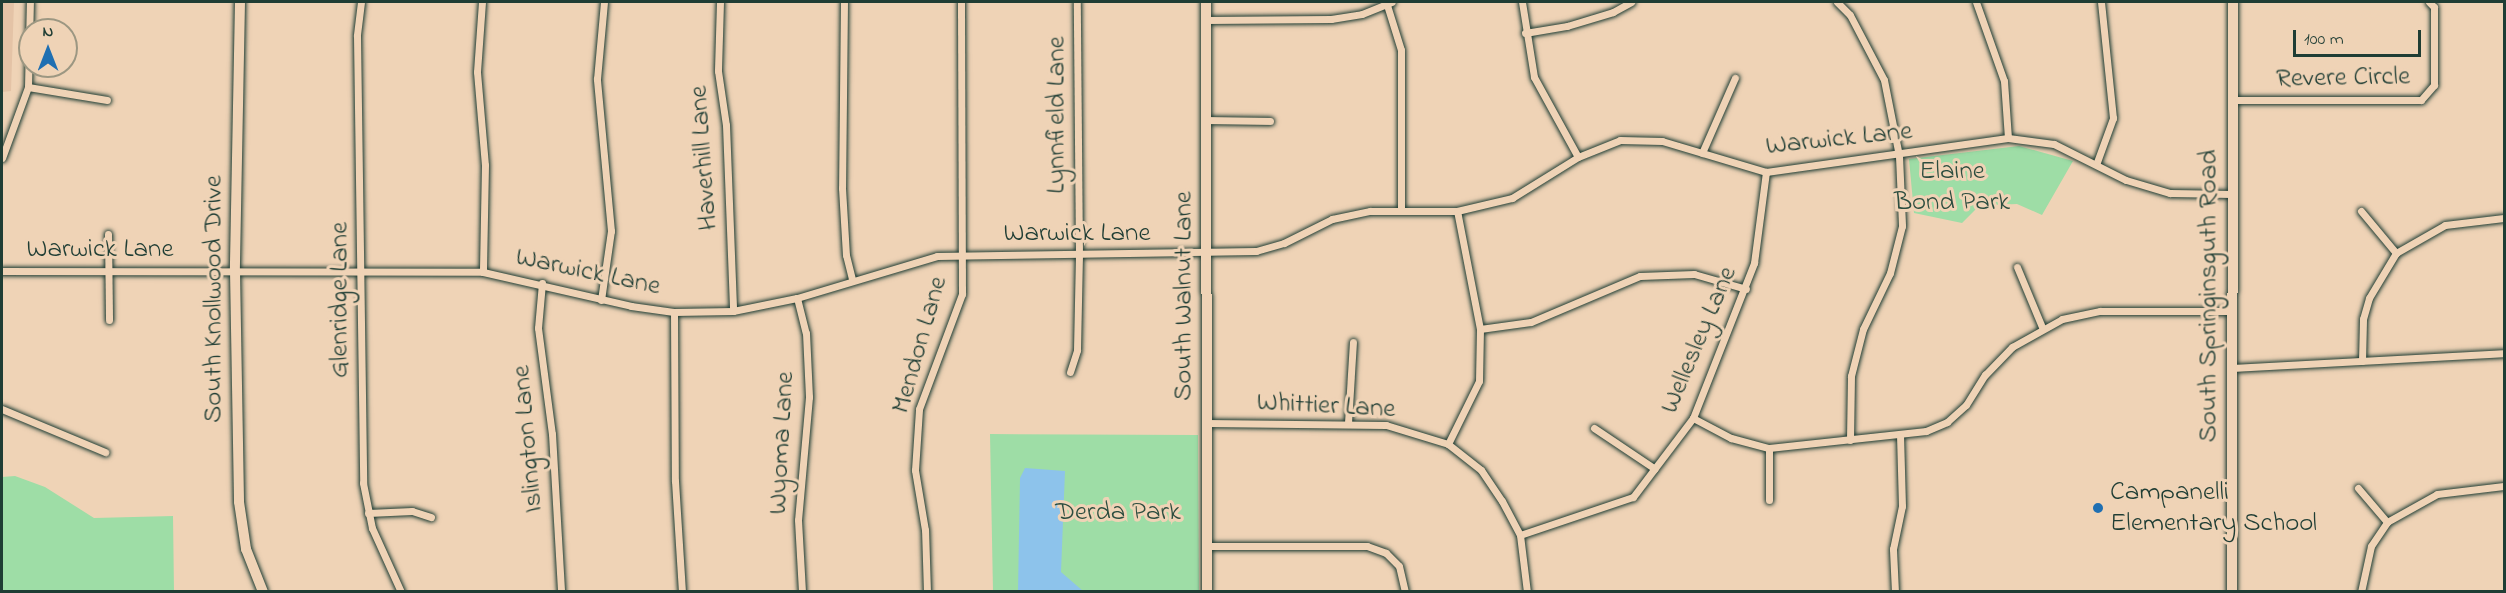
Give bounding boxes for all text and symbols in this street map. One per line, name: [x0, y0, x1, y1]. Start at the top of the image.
north arrow: [18, 18, 78, 78]
scale bar: [2296, 18, 2424, 56]
text: N: [43, 20, 53, 44]
text: 100 m: [2304, 27, 2344, 53]
street label: Lynnfield Lane: [1041, 36, 1073, 194]
street label: Revere Circle: [2276, 61, 2410, 95]
street label: Haverhill Lane: [683, 84, 725, 232]
street label: Warwick Lane: [1764, 115, 1914, 163]
street label: South Springinsguth Road: [2193, 150, 2225, 442]
park label: Elaine Bond Park: [1894, 155, 2010, 218]
street label: South Knollwood Drive: [198, 175, 230, 423]
street label: South Walnut Lane: [1168, 191, 1200, 401]
street label: Warwick Lane: [1004, 218, 1150, 250]
street label: Glenridge Lane: [324, 222, 356, 378]
street label: Warwick Lane: [27, 234, 173, 266]
street label: Warwick Lane: [513, 241, 663, 303]
street label: Wellesley Lane: [1654, 262, 1744, 418]
street label: Mendon Lane: [885, 273, 955, 417]
street label: Islington Lane: [505, 364, 551, 514]
street label: Wyoma Lane: [762, 371, 802, 515]
street label: Whittier Lane: [1256, 386, 1396, 426]
place label: Campanelli Elementary School: [2110, 476, 2317, 539]
park label: Derda Park: [1055, 497, 1181, 529]
marker: Campanelli Elementary School: [2091, 501, 2105, 515]

